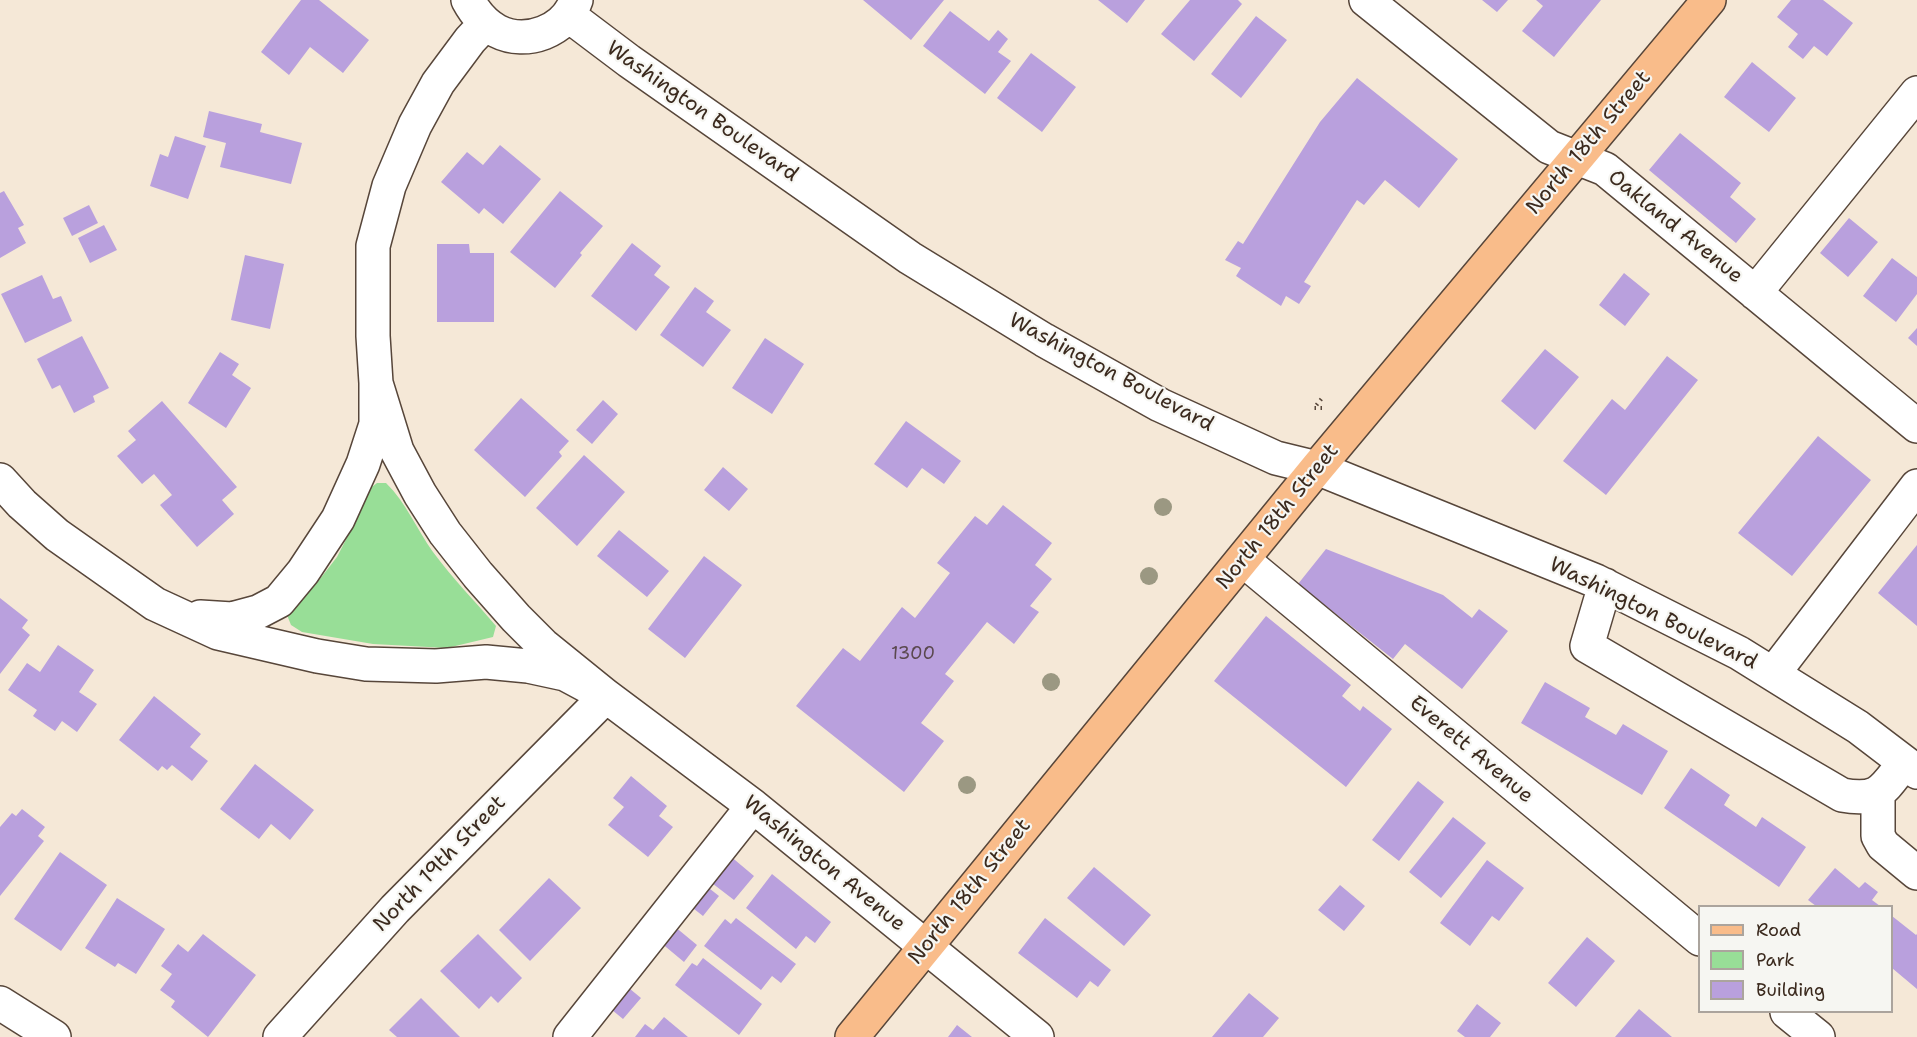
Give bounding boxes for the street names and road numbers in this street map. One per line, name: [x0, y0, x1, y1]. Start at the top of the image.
street label: Washington Boulevard: [601, 36, 803, 188]
street label: North 18th Street: [1521, 66, 1657, 220]
street label: Oakland Avenue: [1602, 165, 1748, 289]
street label: Washington Boulevard: [1004, 308, 1218, 438]
street label: North 18th Street: [1211, 439, 1345, 595]
street label: Washington Boulevard: [1545, 553, 1761, 675]
street label: Everett Avenue: [1404, 691, 1538, 809]
street label: North 19th Street: [368, 791, 512, 937]
street label: Washington Avenue: [738, 791, 910, 937]
street label: North 18th Street: [903, 814, 1037, 970]

